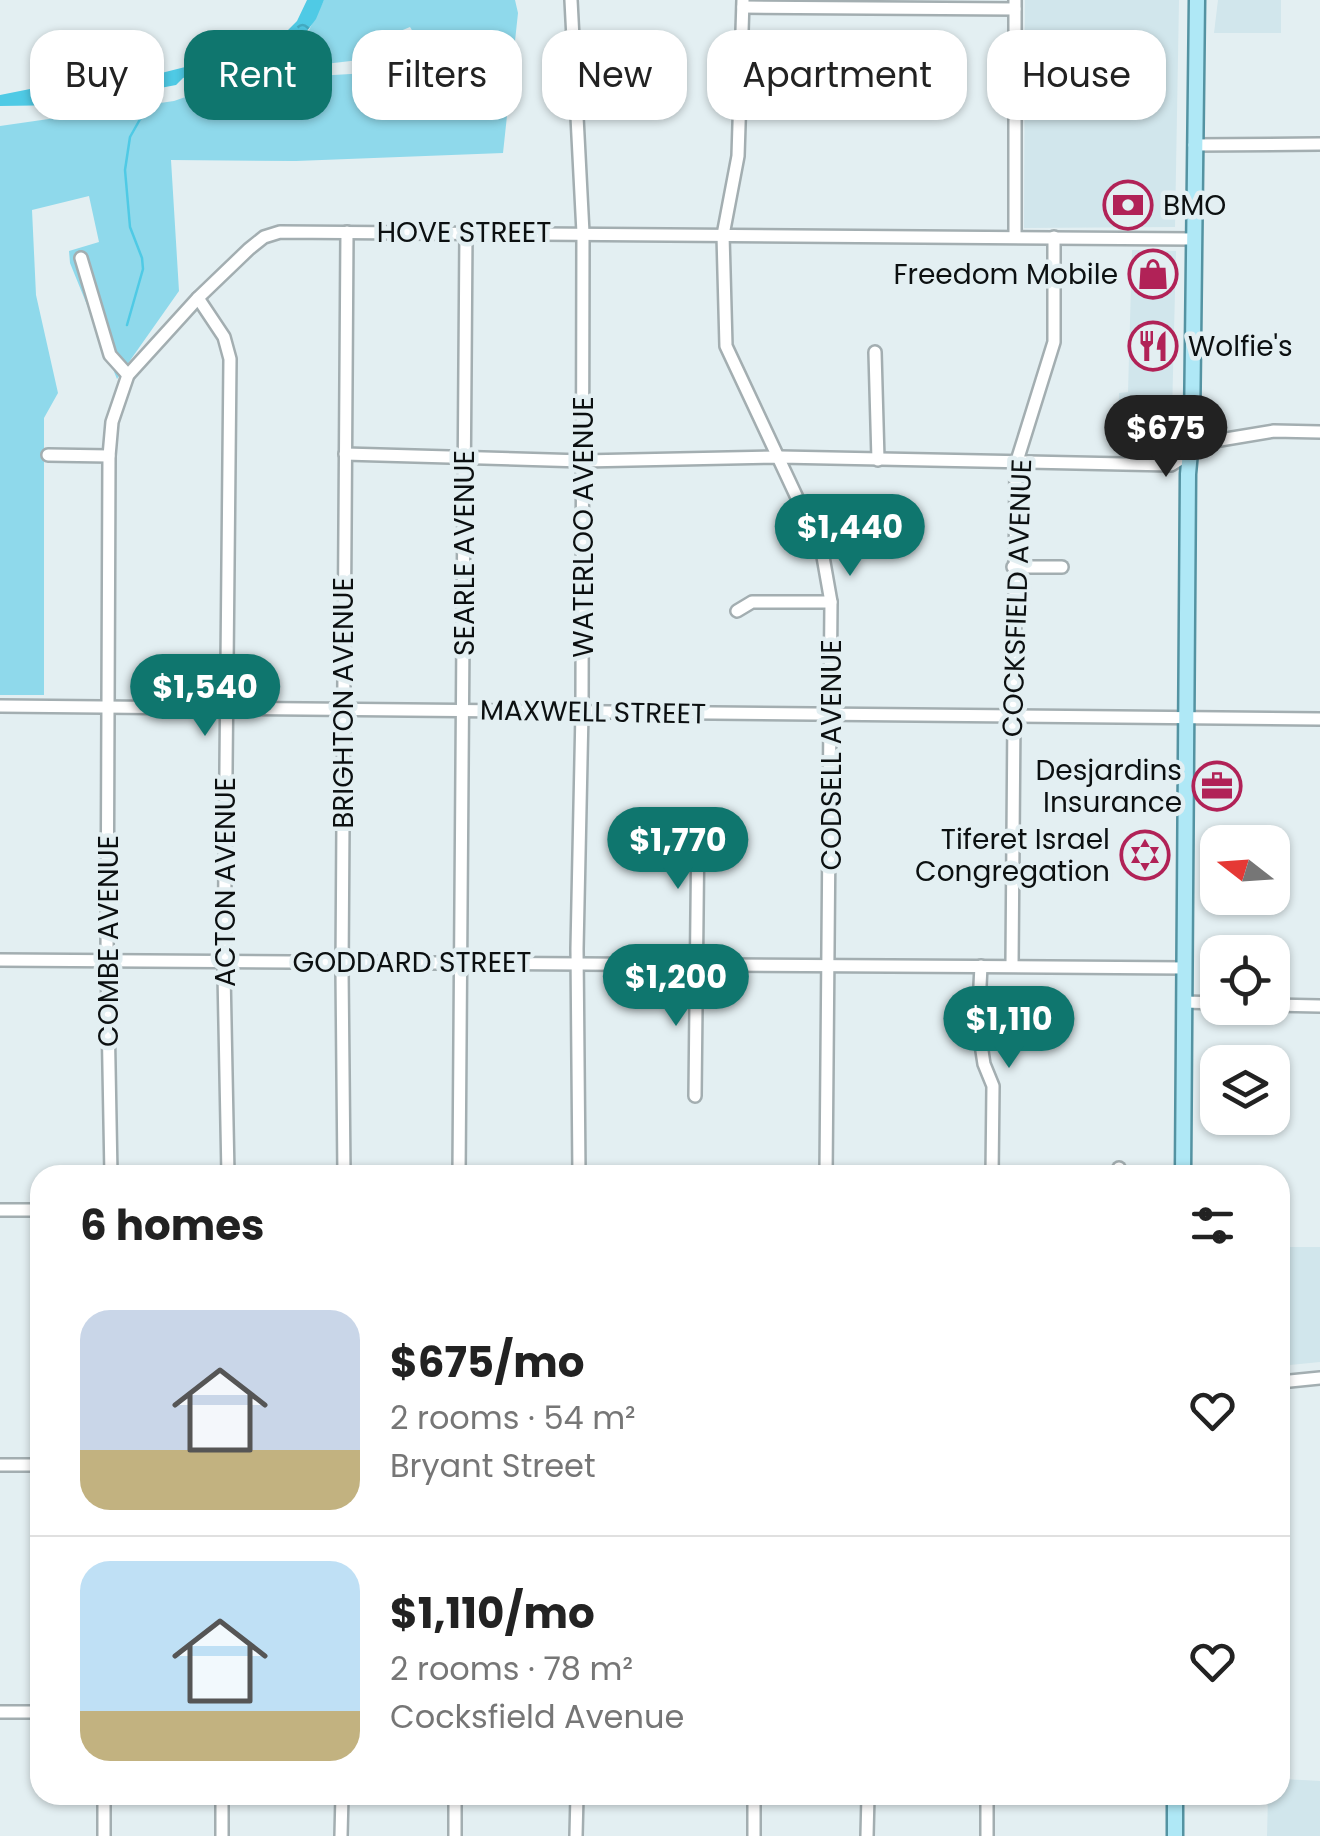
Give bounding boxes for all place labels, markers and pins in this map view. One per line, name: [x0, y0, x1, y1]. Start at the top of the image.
bank icon: BMO: [1102, 179, 1154, 231]
place label: BMO: [1163, 186, 1226, 225]
shop icon: Freedom Mobile: [1127, 248, 1179, 300]
place label: Freedom Mobile: [893, 255, 1118, 294]
restaurant icon: Wolfie's: [1127, 320, 1179, 372]
place label: Wolfie's: [1188, 327, 1293, 366]
pin: $675: [1107, 395, 1225, 480]
pin: $1,440: [769, 494, 931, 579]
pin: $1,540: [124, 654, 286, 739]
place label: Desjardins Insurance: [1036, 751, 1182, 822]
office icon: Desjardins Insurance: [1191, 760, 1243, 812]
pin: $1,770: [597, 807, 759, 892]
place label: Tiferet Israel Congregation: [915, 820, 1110, 891]
synagogue icon: Tiferet Israel Congregation: [1119, 829, 1171, 881]
pin: $1,200: [595, 944, 757, 1029]
pin: $1,110: [928, 986, 1090, 1071]

